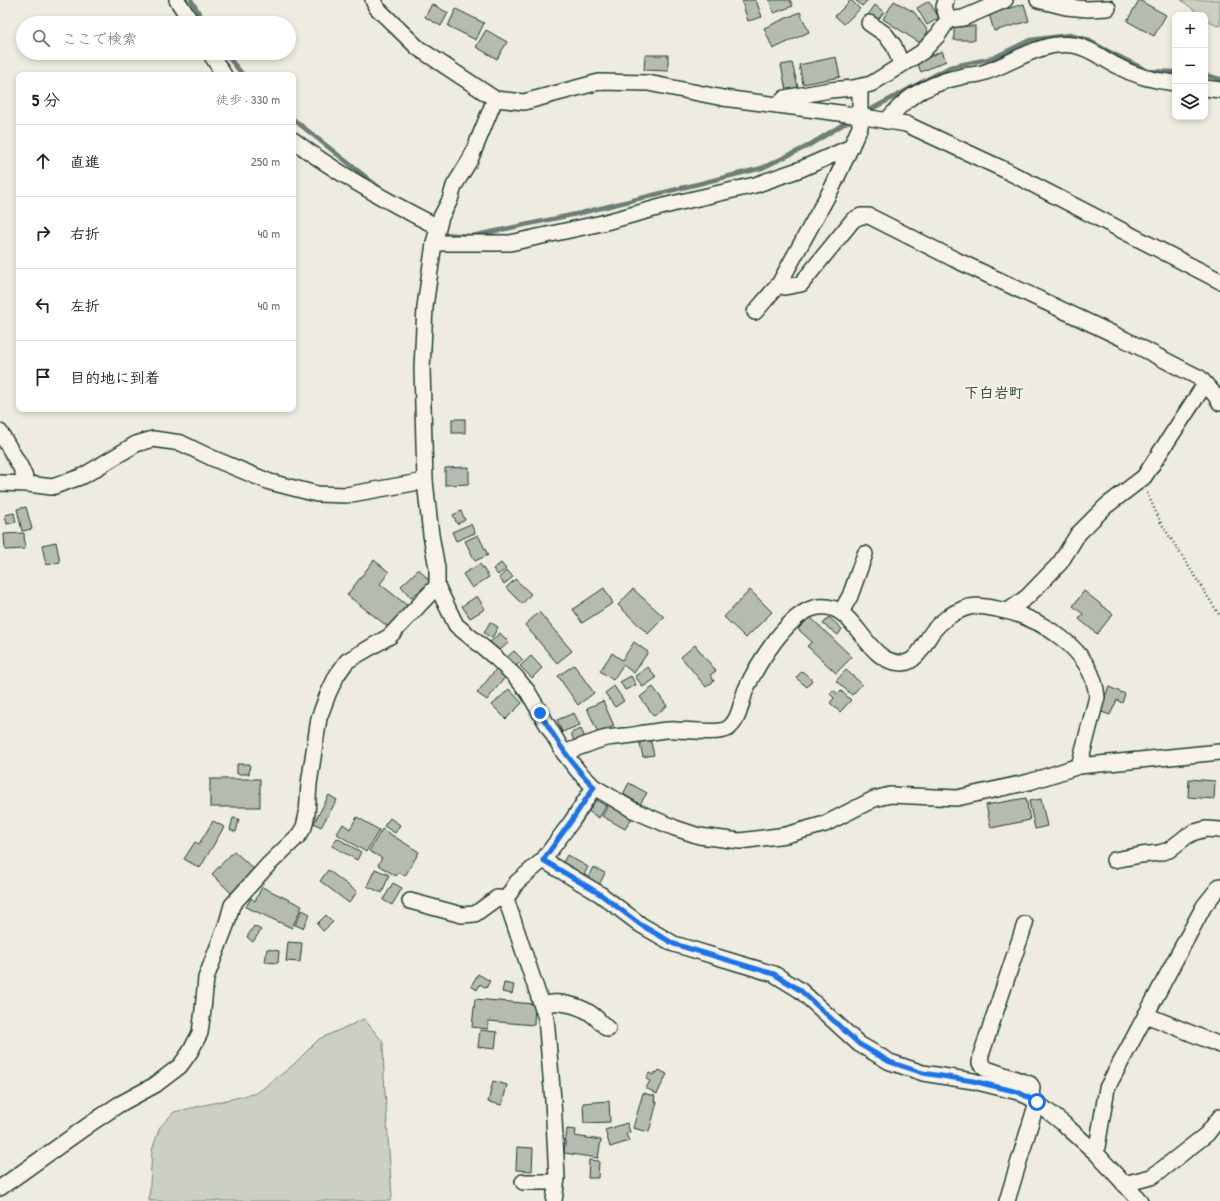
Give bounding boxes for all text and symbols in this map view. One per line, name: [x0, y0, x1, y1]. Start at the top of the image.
map controls: [1172, 12, 1208, 120]
button: +: [1172, 12, 1208, 48]
search box: [16, 16, 296, 60]
icon: search: [30, 27, 52, 49]
text: ここで検索: [62, 28, 137, 49]
button: −: [1172, 48, 1208, 84]
button: layers: [1172, 84, 1208, 120]
text: 5 分: [32, 88, 60, 111]
text: 徒歩 · 330 m: [216, 90, 280, 108]
icon: ahead: [32, 150, 54, 172]
text: 直進: [70, 151, 100, 172]
text: 250 m: [251, 152, 280, 170]
icon: right: [32, 222, 54, 244]
text: 右折: [70, 223, 100, 244]
text: 40 m: [257, 224, 280, 242]
icon: left: [32, 294, 54, 316]
text: 左折: [70, 295, 100, 316]
text: 40 m: [257, 296, 280, 314]
icon: arrive: [32, 366, 54, 388]
text: 目的地に到着: [70, 367, 160, 388]
district label: 下白岩町: [964, 382, 1024, 403]
route end: [531, 704, 549, 722]
route start: [1028, 1093, 1046, 1111]

